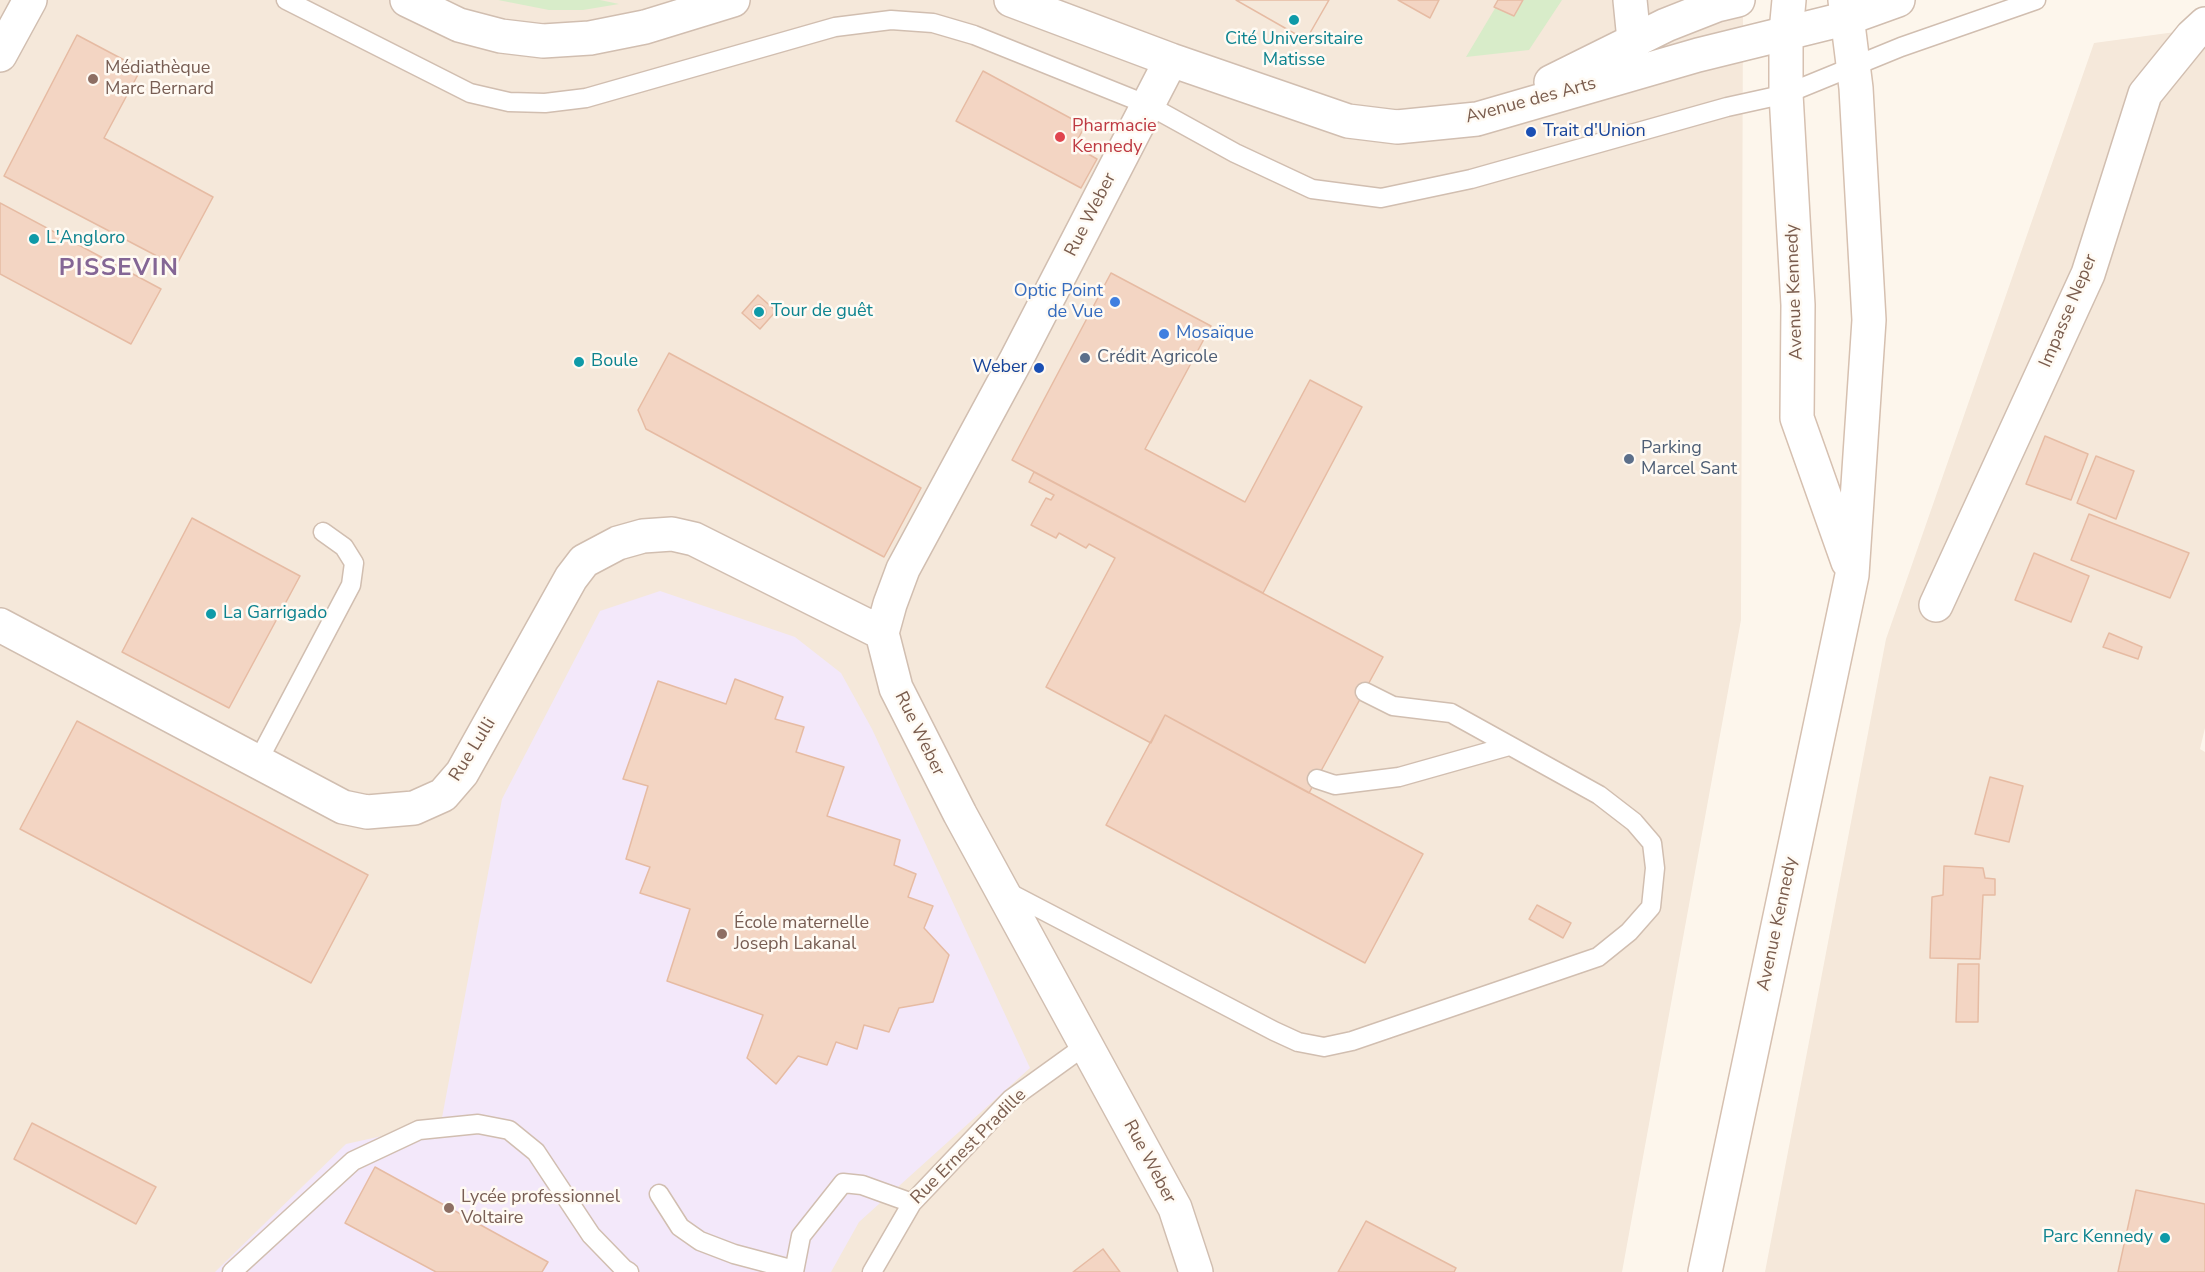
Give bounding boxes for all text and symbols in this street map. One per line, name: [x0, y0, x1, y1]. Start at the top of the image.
marker: Cité Universitaire Matisse: [1287, 13, 1301, 27]
place label: Cité Universitaire Matisse: [1225, 29, 1363, 72]
place label: Médiathèque Marc Bernard: [105, 58, 214, 100]
marker: Médiathèque Marc Bernard: [86, 72, 100, 86]
street label: Avenue des Arts: [1463, 73, 1599, 129]
place label: Pharmacie Kennedy: [1072, 116, 1157, 158]
place label: Trait d'Union: [1543, 121, 1646, 143]
marker: Trait d'Union: [1524, 125, 1538, 139]
marker: Pharmacie Kennedy: [1053, 130, 1067, 144]
street label: Rue Weber: [1061, 169, 1121, 261]
street label: Avenue Kennedy: [1782, 224, 1808, 360]
place label: L'Angloro: [46, 228, 125, 250]
marker: L'Angloro: [27, 232, 41, 246]
street label: Impasse Neper: [2035, 251, 2103, 371]
district label: PISSEVIN: [59, 255, 179, 283]
place label: Optic Point de Vue: [1014, 281, 1103, 324]
marker: Optic Point de Vue: [1108, 295, 1122, 309]
place label: Tour de guêt: [771, 301, 873, 323]
marker: Tour de guêt: [752, 305, 766, 319]
place label: Mosaïque: [1176, 323, 1254, 345]
marker: Mosaïque: [1157, 327, 1171, 341]
place label: Crédit Agricole: [1097, 347, 1218, 369]
place label: Boule: [591, 351, 638, 373]
marker: Crédit Agricole: [1078, 351, 1092, 365]
marker: Boule: [572, 355, 586, 369]
place label: Weber: [972, 357, 1027, 379]
marker: Weber: [1032, 361, 1046, 375]
place label: Parking Marcel Sant: [1641, 438, 1737, 480]
marker: Parking Marcel Sant: [1622, 452, 1636, 466]
place label: La Garrigado: [223, 603, 327, 625]
marker: La Garrigado: [204, 607, 218, 621]
street label: Rue Weber: [889, 688, 949, 780]
street label: Rue Lulli: [445, 714, 501, 786]
street label: Avenue Kennedy: [1753, 855, 1803, 993]
place label: École maternelle Joseph Lakanal: [734, 913, 869, 956]
marker: École maternelle Joseph Lakanal: [715, 927, 729, 941]
street label: Rue Ernest Pradille: [907, 1085, 1031, 1209]
street label: Rue Weber: [1118, 1117, 1180, 1207]
place label: Lycée professionnel Voltaire: [461, 1187, 620, 1230]
marker: Lycée professionnel Voltaire: [442, 1201, 456, 1215]
place label: Parc Kennedy: [2043, 1227, 2153, 1249]
marker: Parc Kennedy: [2158, 1231, 2172, 1245]

